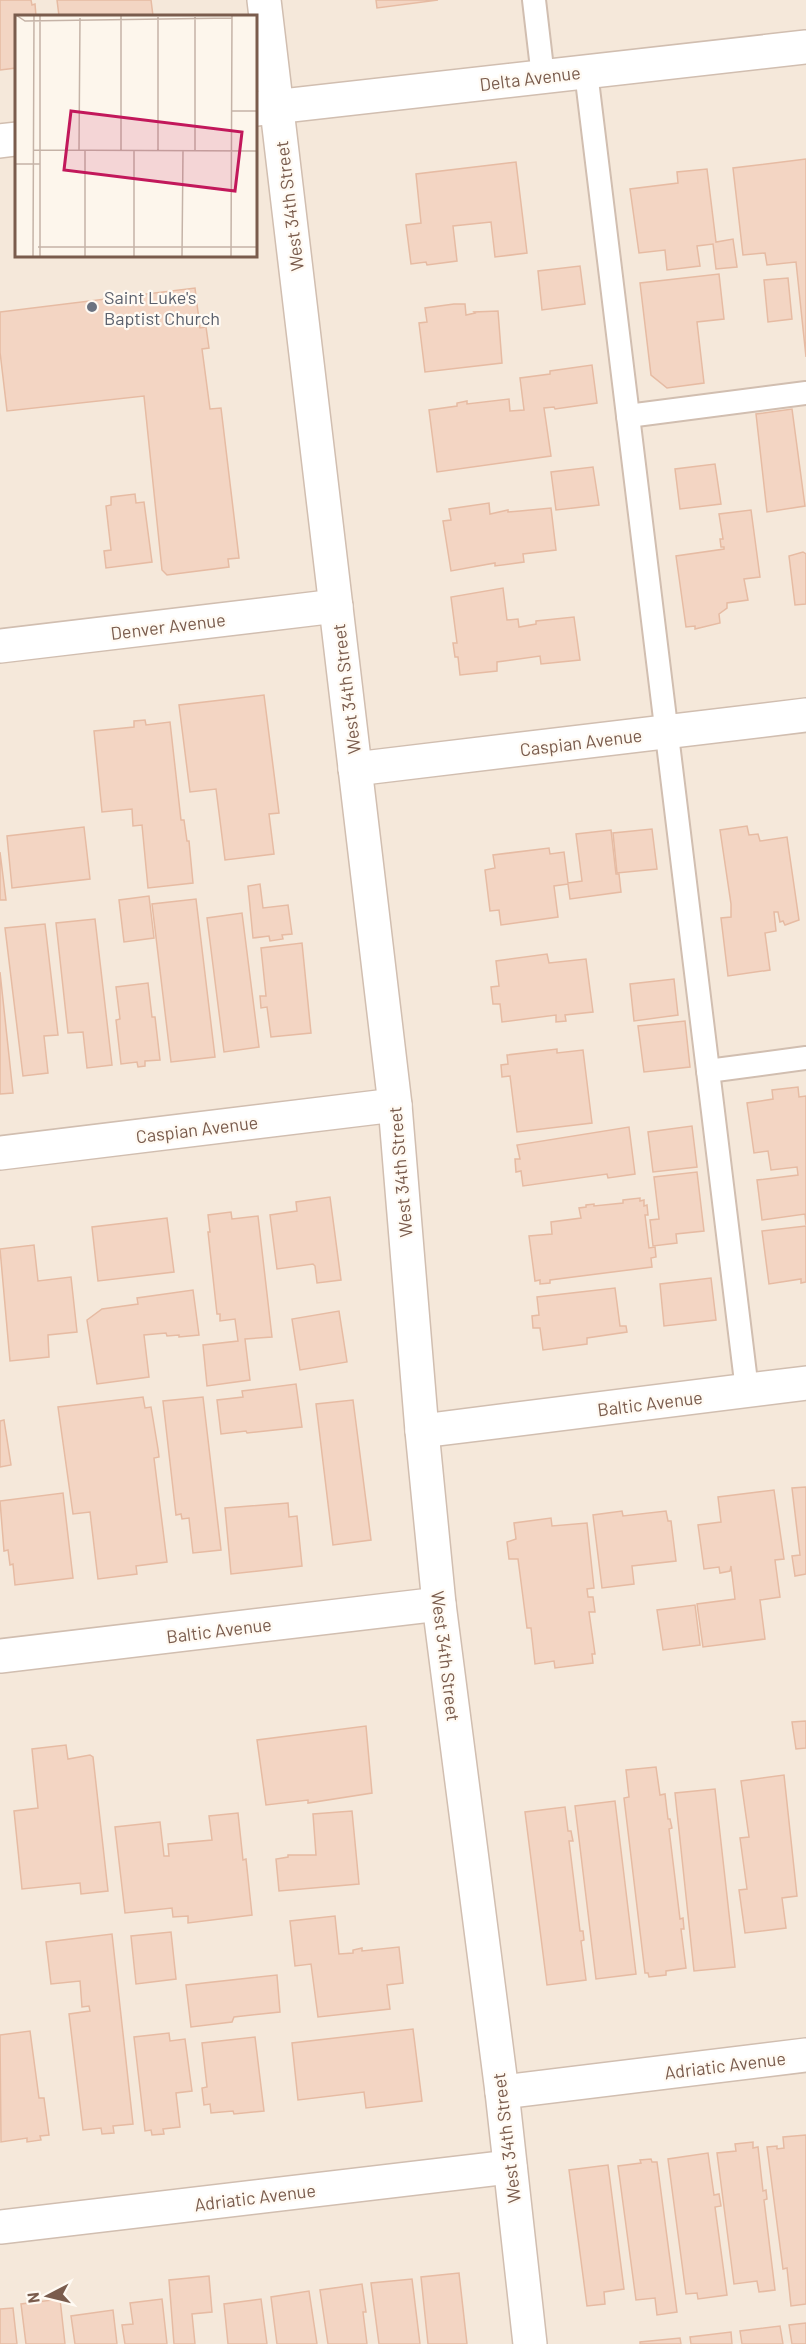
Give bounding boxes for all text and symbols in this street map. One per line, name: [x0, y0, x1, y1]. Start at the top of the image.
inset map: [15, 15, 256, 256]
street label: Delta Avenue: [478, 61, 582, 95]
street label: West 34th Street: [270, 139, 308, 273]
place label: Saint Luke's Baptist Church: [104, 286, 220, 329]
marker: Saint Luke's Baptist Church: [85, 300, 99, 314]
street label: Denver Avenue: [109, 608, 227, 644]
street label: West 34th Street: [327, 622, 365, 756]
street label: Caspian Avenue: [519, 724, 643, 760]
street label: West 34th Street: [383, 1106, 417, 1238]
street label: Caspian Avenue: [135, 1111, 259, 1147]
street label: Baltic Avenue: [596, 1386, 704, 1420]
street label: West 34th Street: [427, 1589, 465, 1723]
street label: Baltic Avenue: [165, 1613, 273, 1647]
street label: Adriatic Avenue: [663, 2047, 787, 2083]
street label: West 34th Street: [487, 2071, 525, 2205]
street label: Adriatic Avenue: [193, 2179, 317, 2215]
north arrow: [18, 2266, 78, 2326]
text: N: [23, 2291, 43, 2304]

